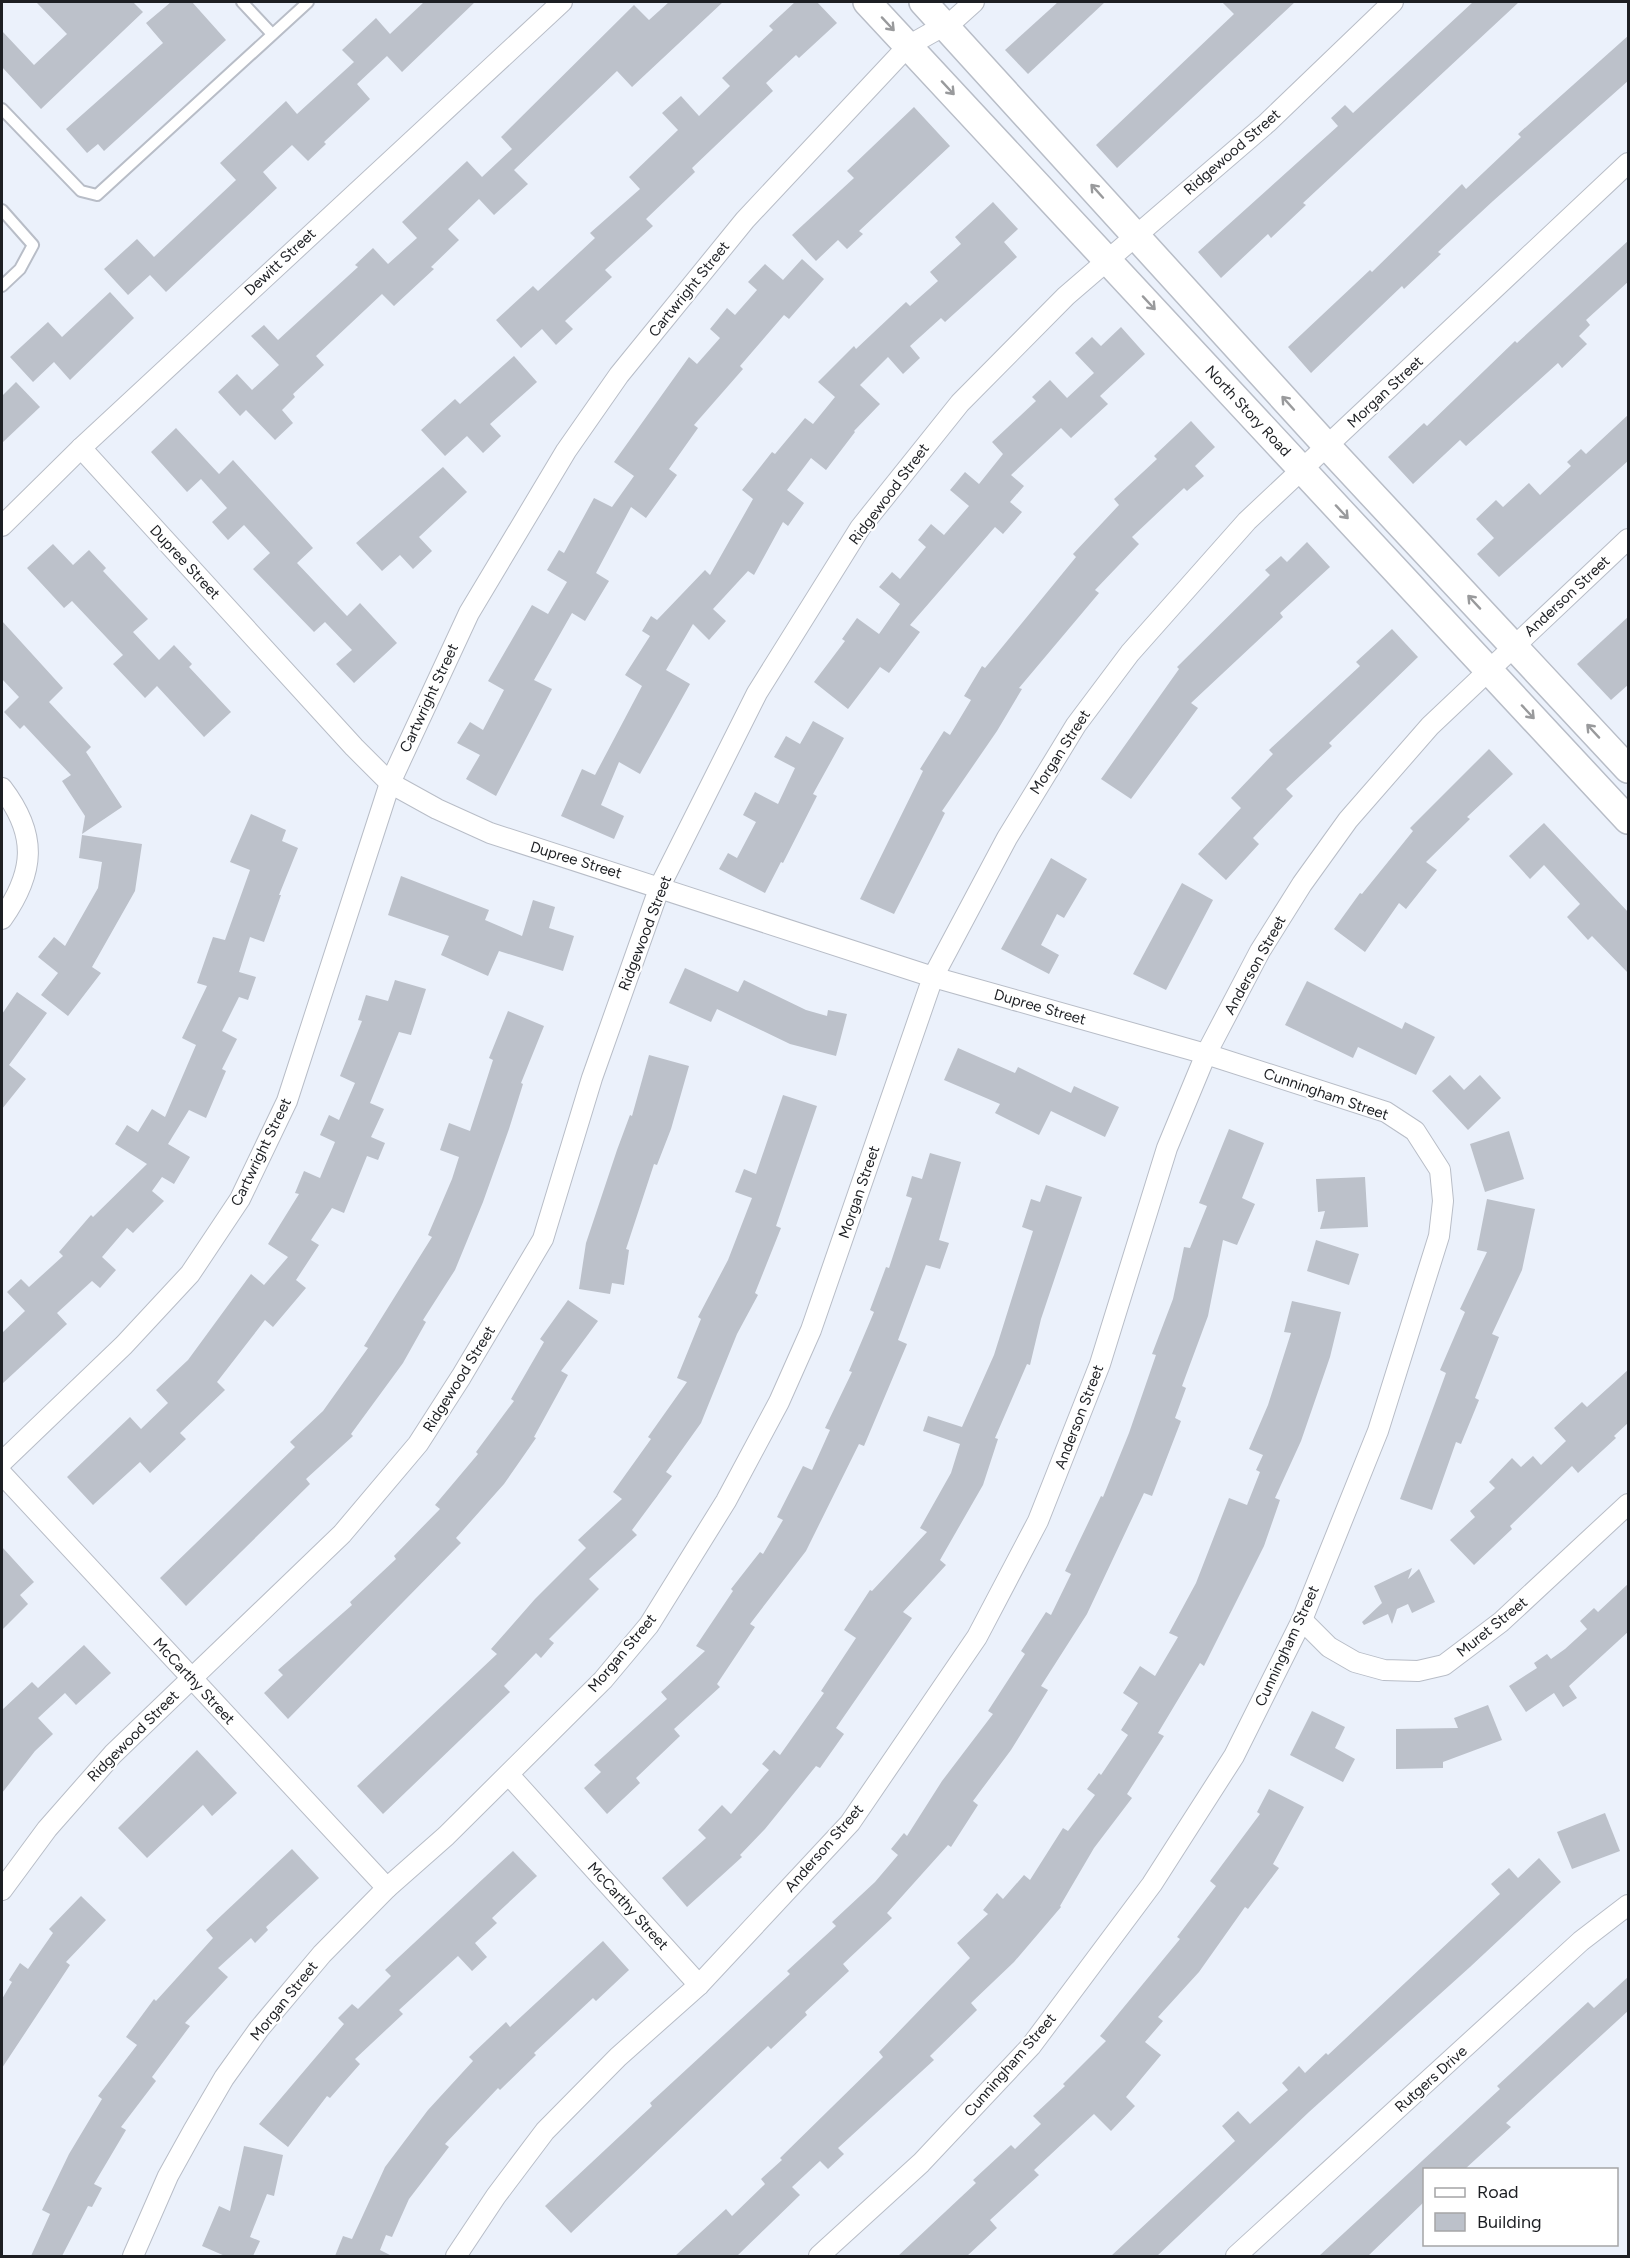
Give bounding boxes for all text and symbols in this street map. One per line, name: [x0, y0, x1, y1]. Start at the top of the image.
one-way arrow: [881, 16, 895, 31]
one-way arrow: [941, 81, 956, 96]
street label: Ridgewood Street: [1180, 105, 1284, 199]
one-way arrow: [1090, 184, 1104, 199]
street label: Dewitt Street: [241, 224, 320, 299]
street label: Cartwright Street: [645, 237, 733, 341]
one-way arrow: [1142, 295, 1156, 310]
street label: Morgan Street: [1343, 352, 1427, 432]
street label: North Story Road: [1201, 362, 1295, 460]
one-way arrow: [1281, 396, 1295, 411]
street label: Ridgewood Street: [845, 440, 933, 548]
one-way arrow: [1335, 505, 1349, 520]
street label: Dupree Street: [146, 521, 224, 603]
street label: Anderson Street: [1521, 552, 1614, 640]
one-way arrow: [1467, 595, 1481, 610]
street label: Cartwright Street: [396, 640, 462, 755]
one-way arrow: [1521, 704, 1535, 719]
street label: Morgan Street: [1026, 706, 1094, 798]
one-way arrow: [1586, 723, 1601, 738]
street label: Dupree Street: [528, 838, 624, 883]
street label: Ridgewood Street: [615, 873, 675, 993]
street label: Anderson Street: [1220, 912, 1290, 1018]
street label: Dupree Street: [992, 985, 1088, 1029]
street label: Cunningham Street: [1261, 1064, 1391, 1124]
street label: Cartwright Street: [227, 1095, 295, 1209]
street label: Morgan Street: [835, 1143, 883, 1241]
street label: Ridgewood Street: [419, 1322, 499, 1435]
street label: Anderson Street: [1051, 1362, 1107, 1472]
street label: Cunningham Street: [1251, 1583, 1323, 1709]
street label: Muret Street: [1453, 1593, 1531, 1661]
street label: Morgan Street: [584, 1610, 660, 1696]
street label: McCarthy Street: [149, 1634, 239, 1728]
street label: Ridgewood Street: [84, 1686, 183, 1785]
street label: Anderson Street: [781, 1800, 867, 1896]
street label: McCarthy Street: [584, 1858, 672, 1954]
street label: Morgan Street: [246, 1957, 322, 2044]
street label: Cunningham Street: [960, 2009, 1060, 2120]
street label: Rutgers Drive: [1391, 2042, 1471, 2116]
legend: [1423, 2168, 1618, 2246]
text: Road: [1477, 2181, 1518, 2203]
text: Building: [1477, 2211, 1542, 2233]

